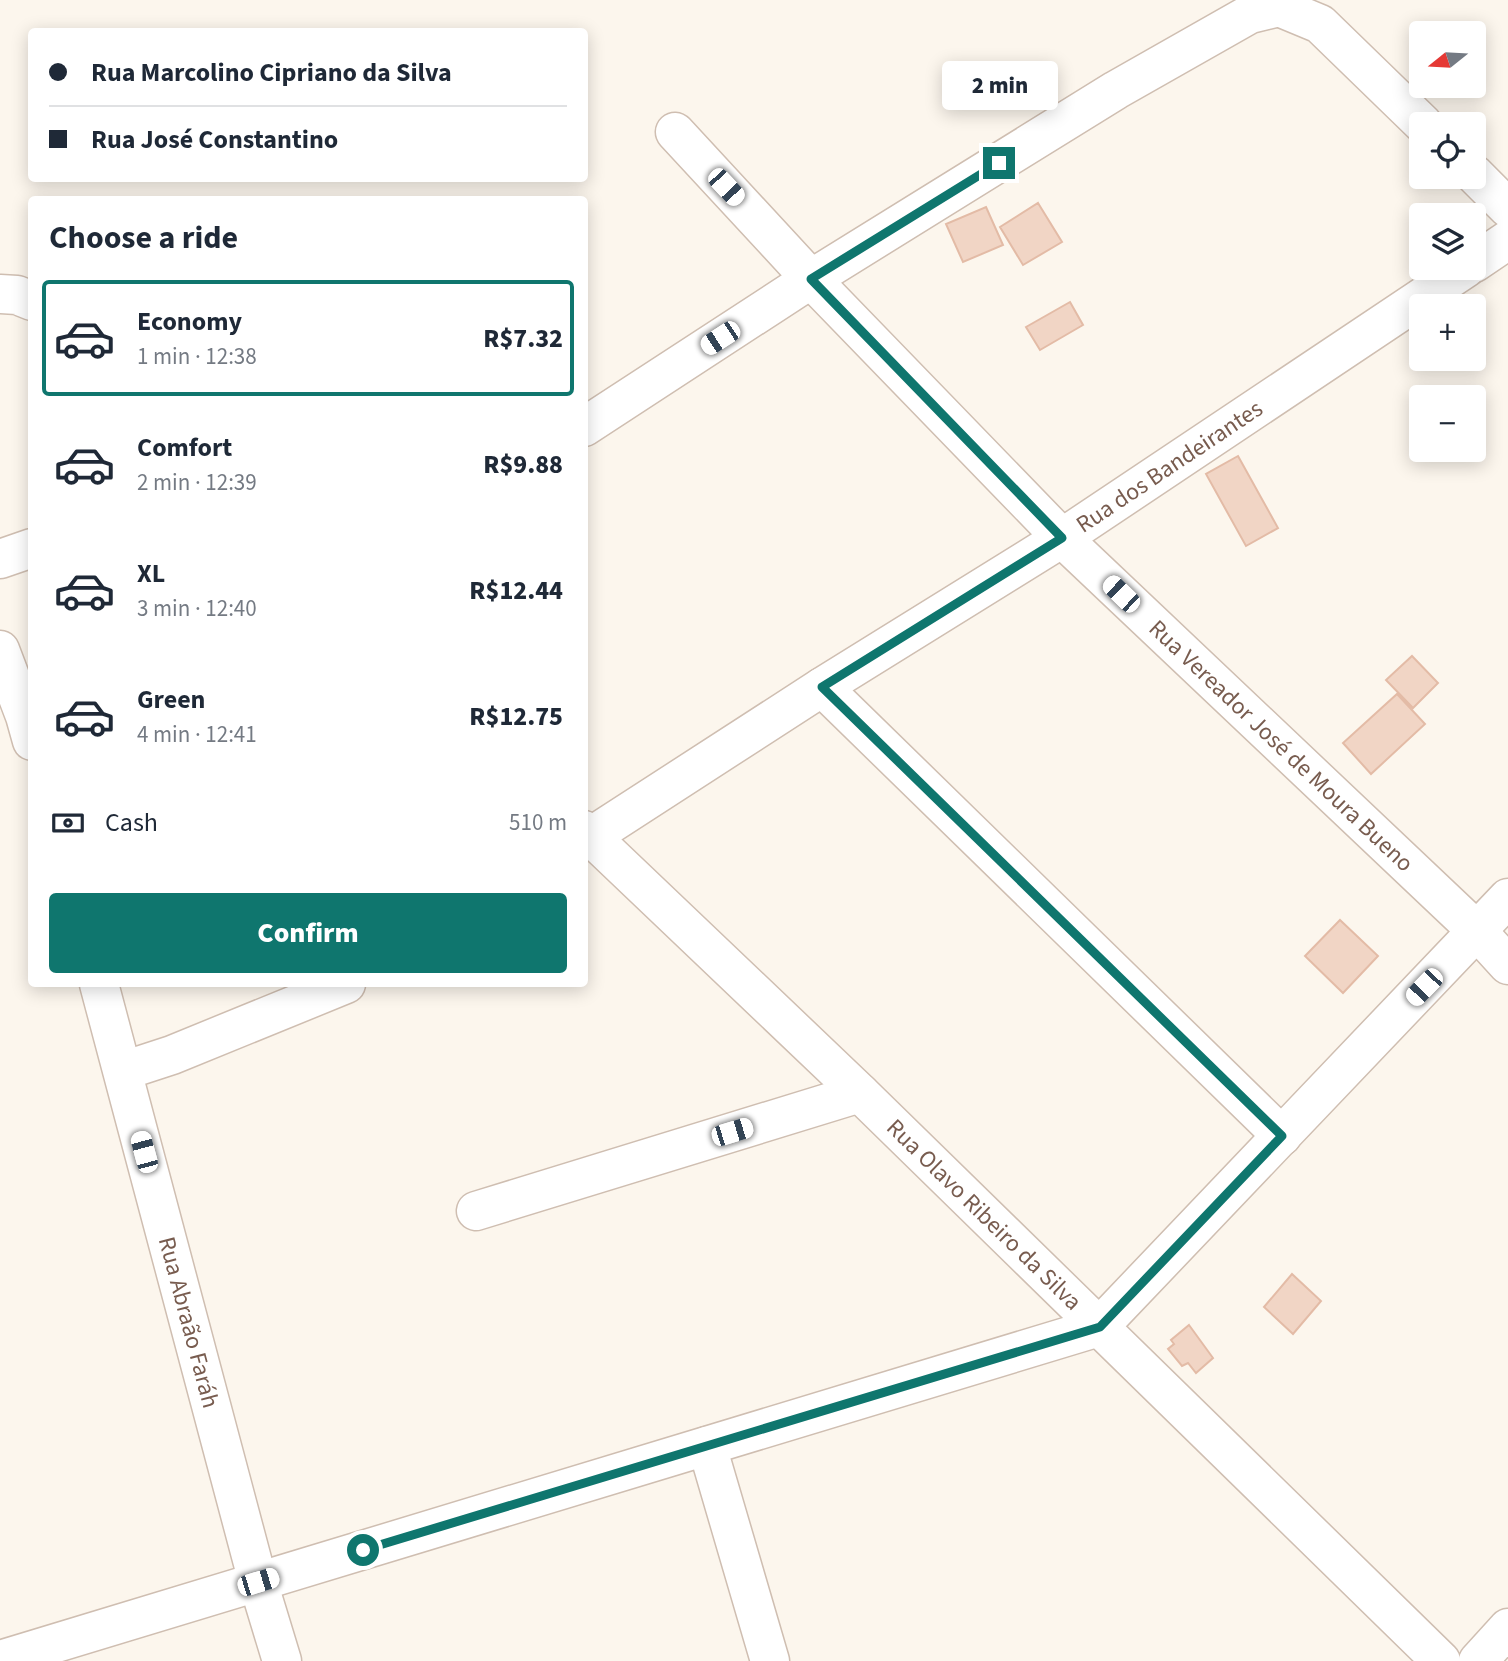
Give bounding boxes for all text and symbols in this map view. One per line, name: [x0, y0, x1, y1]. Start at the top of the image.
north arrow: [1409, 21, 1486, 98]
map controls: [1409, 21, 1486, 462]
text: Rua Marcolino Cipriano da Silva: [91, 54, 452, 91]
callout: 2 min: [941, 61, 1057, 110]
text: 2 min: [972, 69, 1028, 102]
button: locate: [1409, 112, 1486, 189]
text: Rua José Constantino: [91, 121, 338, 158]
route end: [983, 147, 1015, 179]
car: [704, 164, 749, 210]
button: layers: [1409, 203, 1486, 280]
text: Choose a ride: [49, 215, 238, 261]
button: +: [1409, 294, 1486, 371]
text: Economy: [137, 303, 242, 340]
icon: car: [53, 307, 116, 370]
car: [697, 318, 744, 358]
text: R$7.32: [483, 320, 563, 357]
text: 1 min · 12:38: [137, 340, 257, 373]
button: −: [1409, 385, 1486, 462]
street label: Rua dos Bandeirantes: [1069, 391, 1270, 541]
text: Comfort: [137, 429, 232, 466]
icon: car: [53, 433, 116, 496]
text: R$9.88: [483, 446, 563, 483]
text: 2 min · 12:39: [137, 466, 257, 499]
text: XL: [137, 555, 165, 592]
icon: car: [53, 559, 116, 622]
text: R$12.44: [469, 572, 563, 609]
car: [1099, 572, 1144, 616]
text: 3 min · 12:40: [137, 592, 257, 625]
street label: Rua Vereador José de Moura Bueno: [1141, 611, 1422, 880]
text: Green: [137, 681, 205, 718]
icon: car: [53, 685, 116, 748]
text: R$12.75: [469, 698, 563, 735]
text: 4 min · 12:41: [137, 718, 257, 751]
icon: cash: [49, 804, 87, 842]
text: Cash: [105, 804, 158, 841]
text: 510 m: [509, 806, 567, 839]
button: Confirm: [49, 893, 567, 973]
car: [1402, 965, 1447, 1009]
street label: Rua Olavo Ribeiro da Silva: [879, 1111, 1090, 1318]
car: [709, 1116, 756, 1148]
car: [129, 1129, 160, 1175]
street label: Rua Abraão Faráh: [149, 1233, 228, 1412]
route start: [347, 1534, 379, 1566]
car: [235, 1566, 282, 1598]

